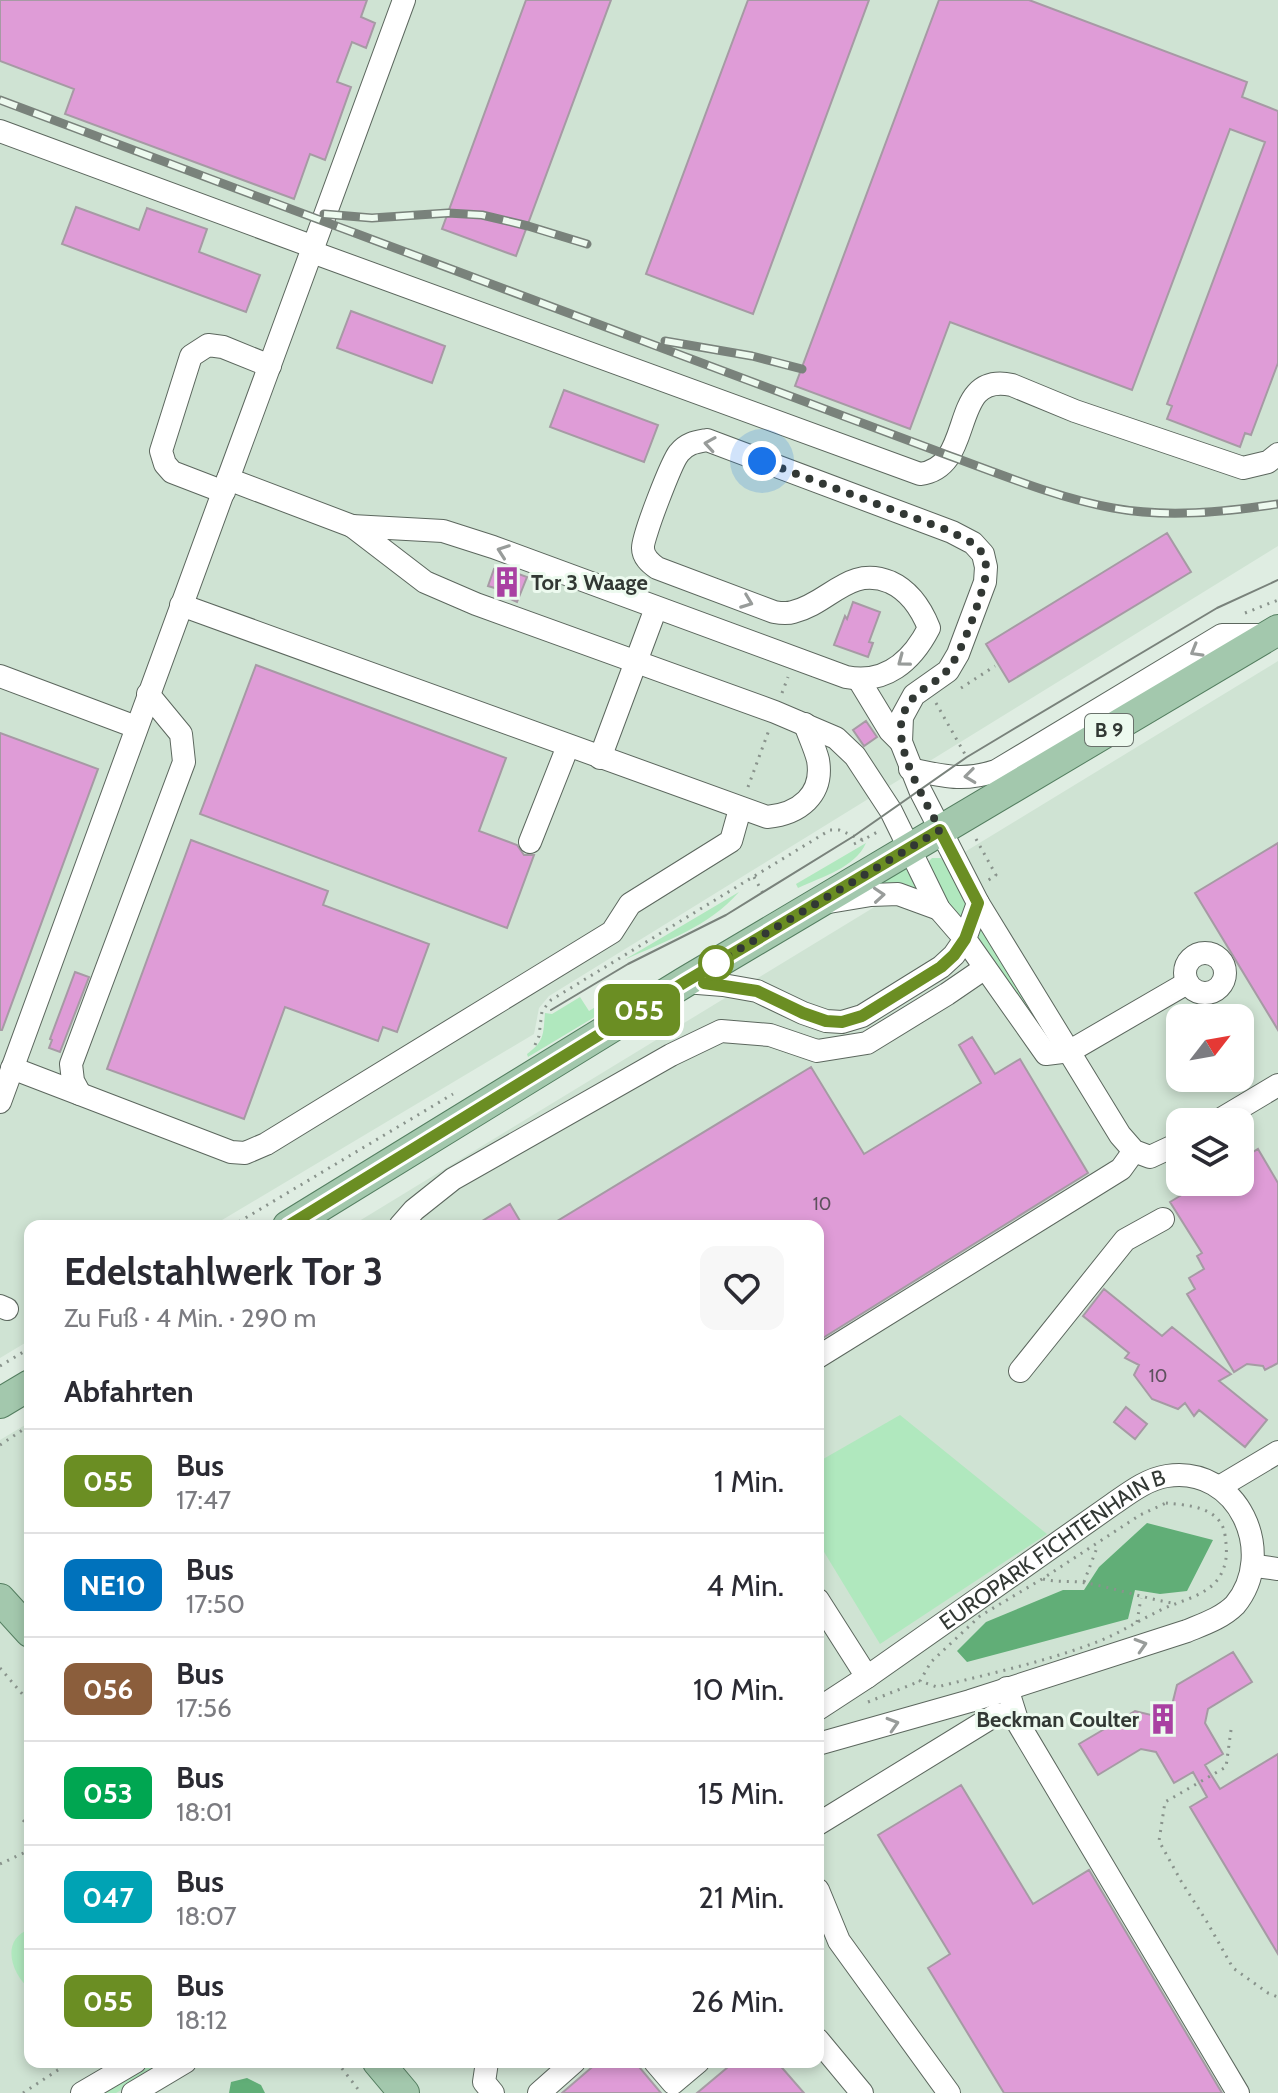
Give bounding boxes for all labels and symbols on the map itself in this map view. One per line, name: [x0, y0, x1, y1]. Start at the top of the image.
one-way arrow: [703, 436, 716, 453]
your location: [742, 441, 782, 481]
one-way arrow: [497, 544, 511, 561]
building icon: Tor 3 Waage: [490, 565, 524, 599]
place label: Tor 3 Waage: [531, 569, 648, 596]
one-way arrow: [740, 592, 754, 609]
one-way arrow: [1190, 641, 1205, 657]
one-way arrow: [897, 651, 912, 666]
road number: B 9: [1085, 714, 1133, 746]
one-way arrow: [963, 768, 976, 785]
one-way arrow: [873, 887, 886, 904]
unlabelled marker: [699, 946, 733, 980]
line badge: 055: [593, 984, 685, 1036]
north arrow: [1166, 1004, 1254, 1092]
house number: 10: [813, 1193, 831, 1215]
house number: 10: [1149, 1365, 1167, 1387]
street label: EUROPARK FICHTENHAIN B: [934, 1463, 1168, 1636]
one-way arrow: [1134, 1639, 1148, 1655]
building icon: Beckman Coulter: [1146, 1702, 1180, 1736]
place label: Beckman Coulter: [976, 1706, 1140, 1733]
one-way arrow: [886, 1717, 900, 1733]

